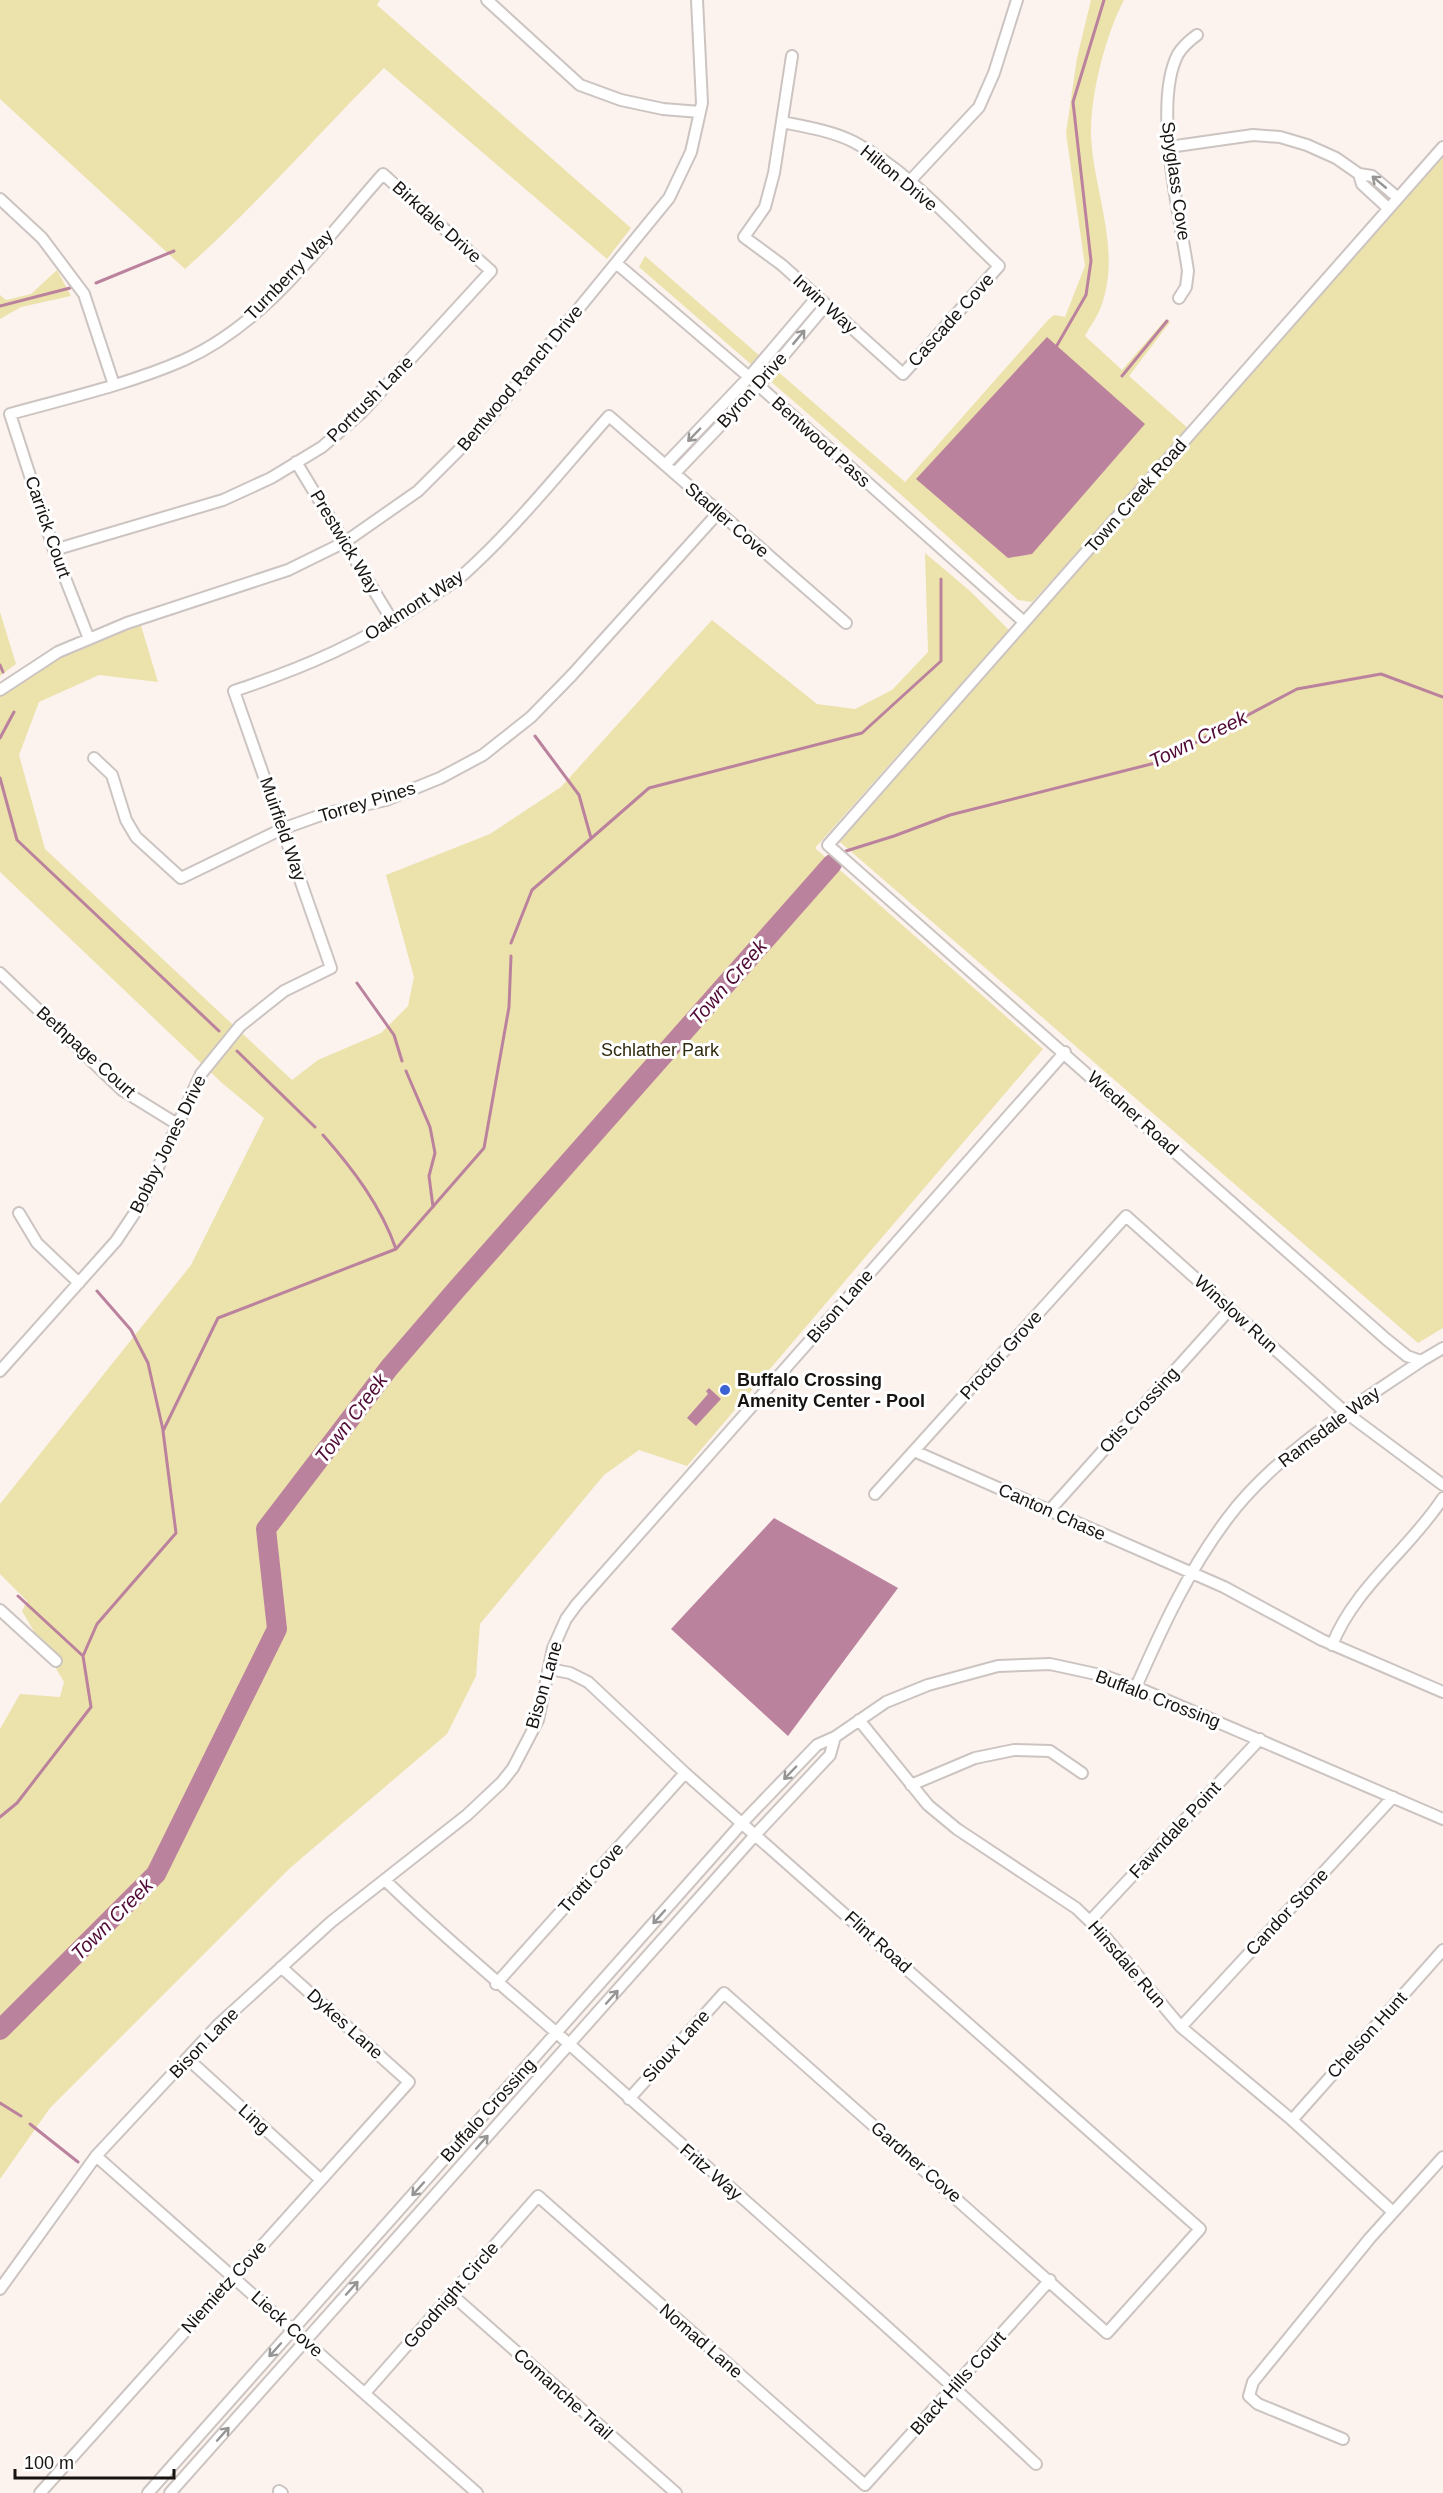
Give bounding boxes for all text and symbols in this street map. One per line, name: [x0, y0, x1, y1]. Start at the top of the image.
street label: Spyglass Cove: [1158, 120, 1194, 242]
street label: Hilton Drive: [857, 141, 941, 215]
one-way arrow: [1372, 176, 1388, 189]
street label: Birkdale Drive: [389, 177, 485, 267]
street label: Turnberry Way: [241, 226, 337, 324]
street label: Cascade Cove: [904, 269, 998, 371]
street label: Irwin Way: [789, 270, 861, 338]
street label: Bentwood Ranch Drive: [453, 301, 587, 455]
one-way arrow: [792, 330, 806, 345]
street label: Byron Drive: [713, 348, 791, 432]
street label: Portrush Lane: [323, 352, 417, 446]
street label: Bentwood Pass: [768, 393, 874, 491]
one-way arrow: [687, 427, 702, 442]
street label: Town Creek Road: [1082, 435, 1190, 557]
street label: Carrick Court: [21, 474, 75, 580]
street label: Stadler Cove: [681, 478, 773, 562]
street label: Prestwick Way: [306, 487, 384, 597]
street label: Oakmont Way: [361, 566, 467, 644]
water label: Town Creek: [1146, 705, 1251, 772]
street label: Muirfield Way: [256, 775, 310, 883]
street label: Torrey Pines: [316, 778, 418, 826]
water label: Town Creek: [685, 934, 772, 1029]
street label: Bethpage Court: [32, 1002, 140, 1102]
park label: Schlather Park: [601, 1040, 720, 1060]
street label: Wiedner Road: [1084, 1067, 1182, 1159]
street label: Bobby Jones Drive: [126, 1072, 210, 1216]
street label: Bison Lane: [803, 1265, 877, 1347]
street label: Winslow Run: [1190, 1271, 1282, 1357]
street label: Proctor Grove: [956, 1307, 1046, 1403]
street label: Otis Crossing: [1095, 1363, 1183, 1457]
water label: Town Creek: [310, 1368, 392, 1467]
place label: Buffalo Crossing Amenity Center - Pool: [737, 1370, 925, 1411]
street label: Ramsdale Way: [1275, 1382, 1383, 1472]
marker: Buffalo Crossing Amenity Center - Pool: [718, 1383, 732, 1397]
street label: Canton Chase: [995, 1479, 1109, 1545]
street label: Bison Lane: [522, 1639, 566, 1731]
street label: Buffalo Crossing: [1093, 1666, 1223, 1732]
one-way arrow: [783, 1765, 797, 1780]
street label: Fawndale Point: [1125, 1778, 1225, 1882]
street label: Trotti Cove: [554, 1839, 628, 1917]
street label: Candor Stone: [1242, 1865, 1332, 1959]
water label: Town Creek: [67, 1873, 158, 1964]
street label: Flint Road: [841, 1907, 915, 1977]
one-way arrow: [652, 1909, 666, 1924]
street label: Hinsdale Run: [1084, 1917, 1170, 2011]
street label: Dykes Lane: [303, 1985, 387, 2063]
street label: Chelson Hunt: [1323, 1988, 1411, 2082]
one-way arrow: [605, 1989, 619, 2004]
street label: Bison Lane: [166, 2004, 242, 2082]
street label: Sioux Lane: [638, 2006, 714, 2086]
street label: Buffalo Crossing: [436, 2054, 540, 2166]
street label: Ling: [235, 2100, 273, 2138]
street label: Gardner Cove: [867, 2117, 965, 2207]
one-way arrow: [475, 2135, 489, 2150]
street label: Fritz Way: [676, 2140, 746, 2204]
one-way arrow: [411, 2181, 425, 2196]
street label: Niemietz Cove: [177, 2237, 271, 2337]
street label: Goodnight Circle: [399, 2238, 503, 2352]
one-way arrow: [345, 2281, 359, 2296]
street label: Lieck Cove: [247, 2287, 327, 2361]
street label: Nomad Lane: [656, 2300, 746, 2382]
street label: Black Hills Court: [906, 2327, 1010, 2439]
one-way arrow: [268, 2342, 282, 2357]
street label: Comanche Trail: [509, 2344, 617, 2444]
one-way arrow: [216, 2426, 230, 2441]
scale bar: [15, 2442, 174, 2480]
text: 100 m: [24, 2453, 74, 2473]

